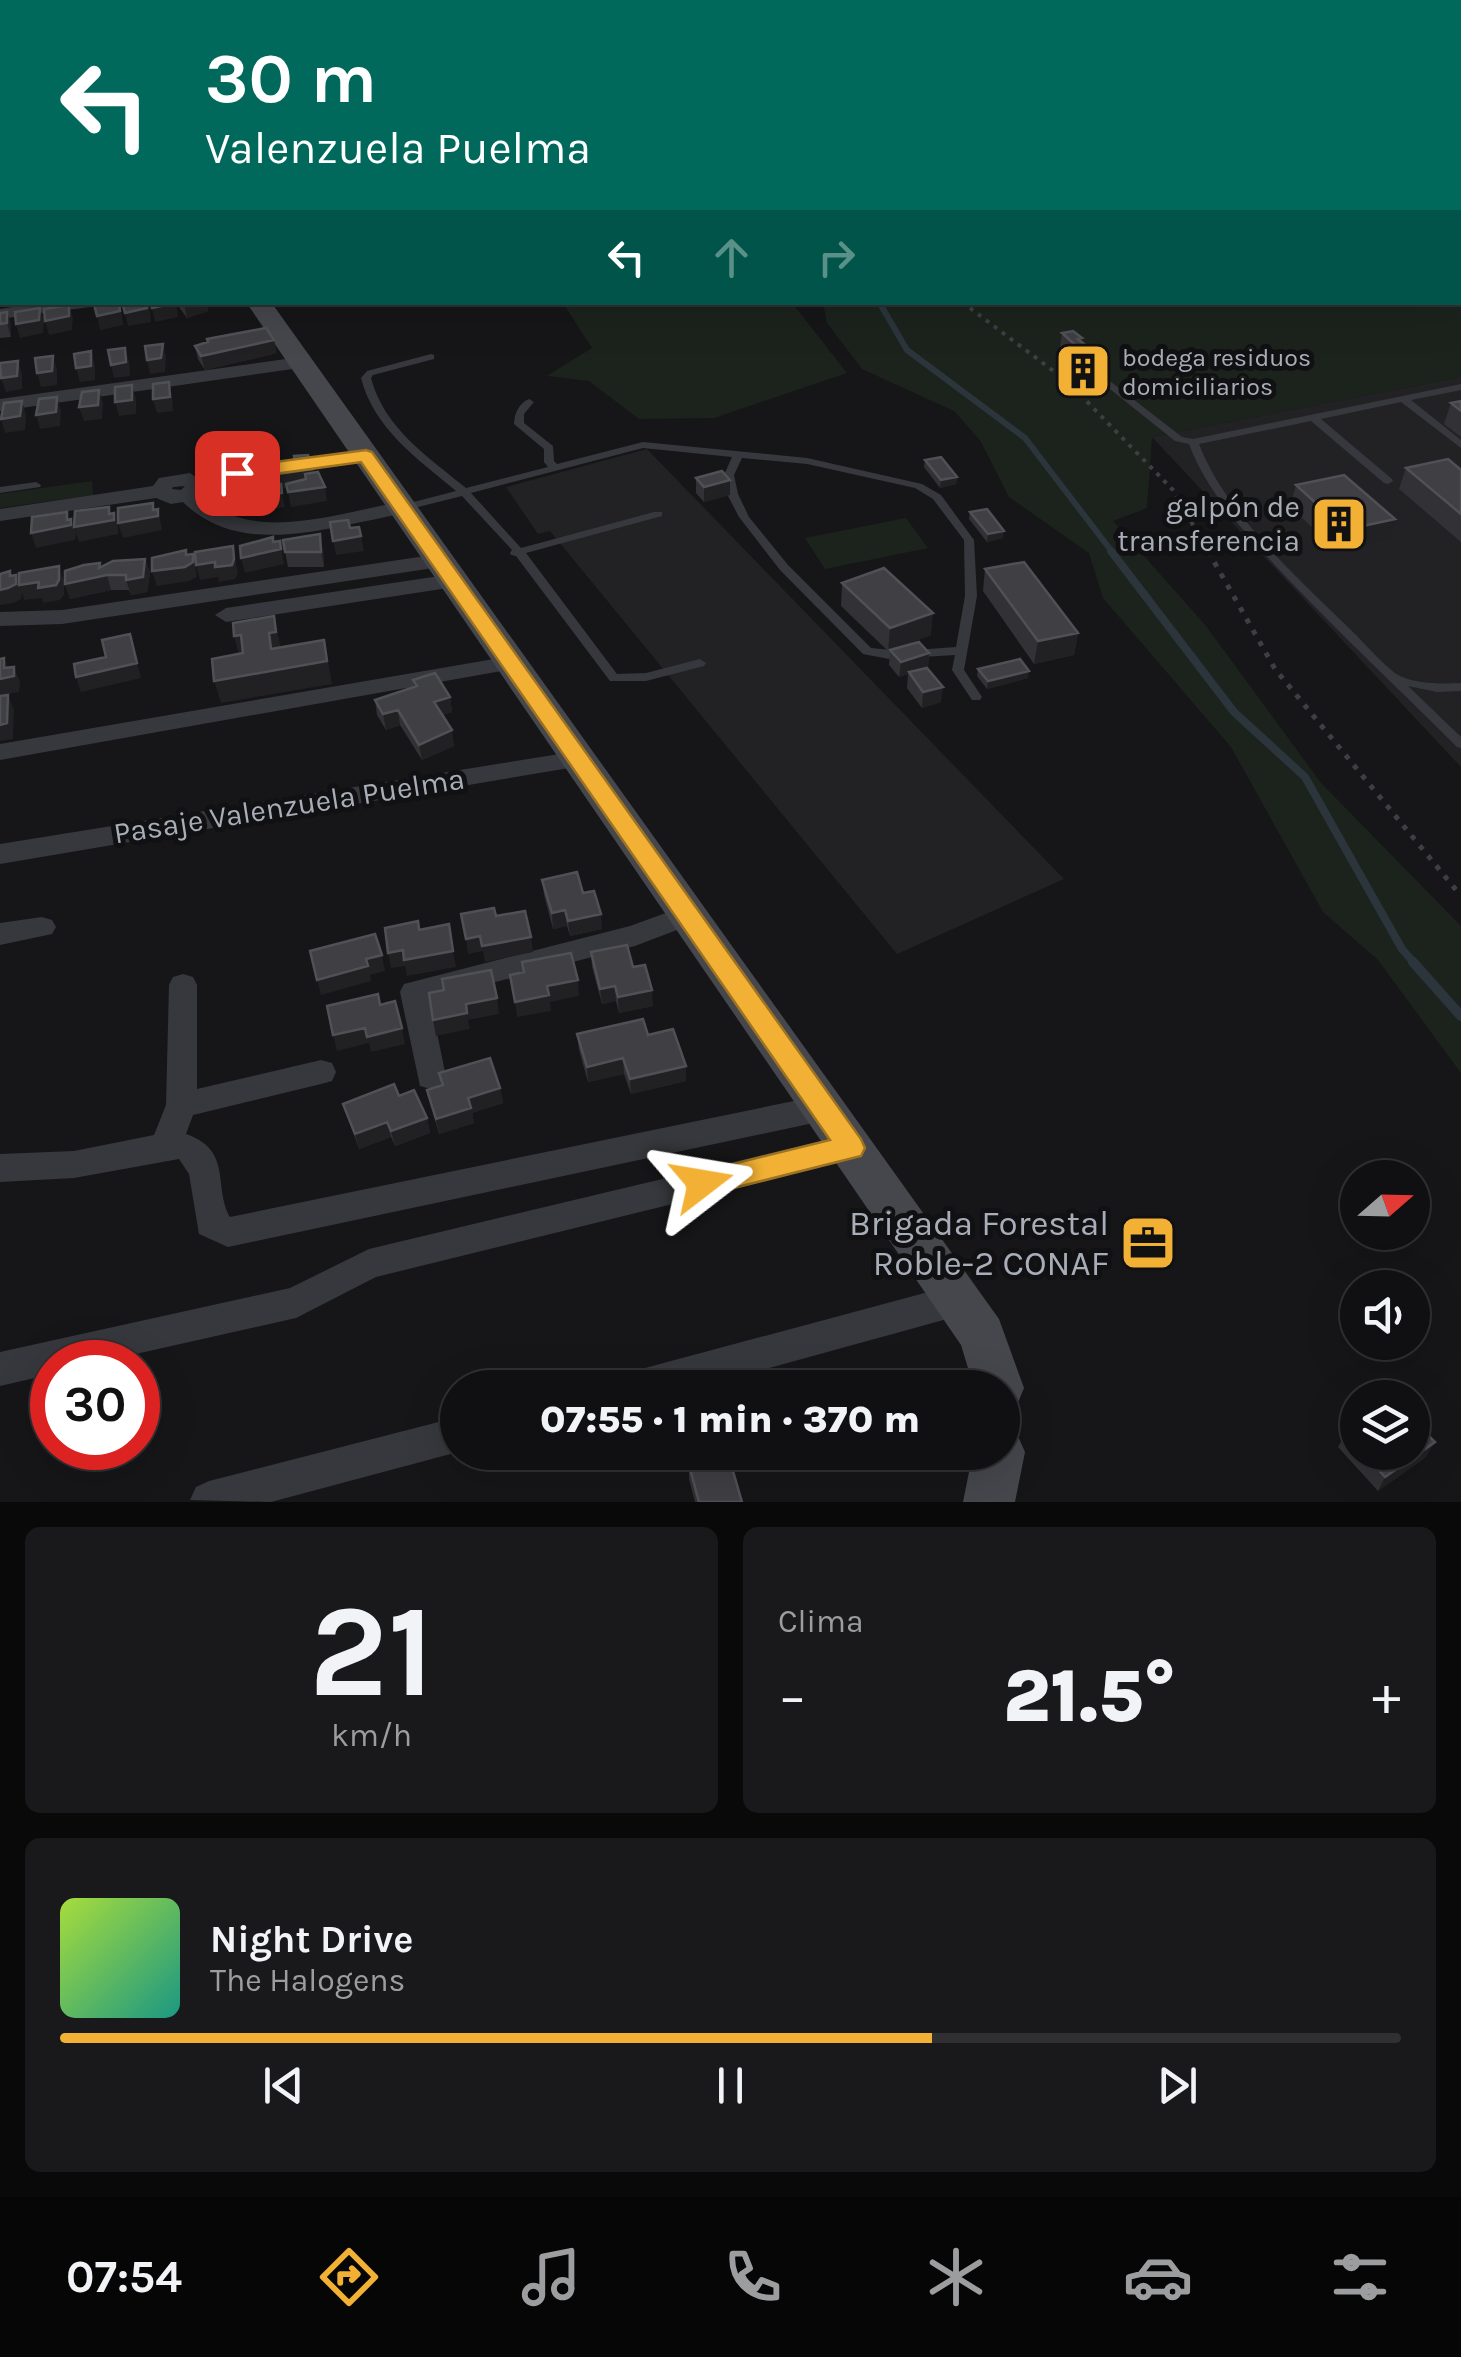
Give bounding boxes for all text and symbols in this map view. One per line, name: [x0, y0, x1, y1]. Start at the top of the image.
text: 30 m: [205, 38, 377, 120]
icon: left: [40, 40, 170, 170]
text: Valenzuela Puelma: [205, 122, 591, 174]
icon: left: [599, 230, 654, 285]
icon: ahead: [704, 230, 759, 285]
icon: right: [809, 230, 864, 285]
building icon: bodega residuos domiciliarios: [1053, 341, 1113, 401]
place label: bodega residuos domiciliarios: [1122, 343, 1311, 401]
pin: [195, 431, 280, 516]
icon: arrive: [210, 446, 265, 501]
place label: galpón de transferencia: [1117, 489, 1300, 559]
building icon: galpón de transferencia: [1309, 494, 1369, 554]
street label: Pasaje Valenzuela Puelma: [111, 760, 467, 852]
position arrow: [650, 1131, 754, 1235]
north arrow: [1340, 1160, 1430, 1250]
map controls: [1340, 1160, 1430, 1470]
place label: Brigada Forestal Roble-2 CONAF: [849, 1203, 1109, 1284]
office icon: Brigada Forestal Roble-2 CONAF: [1118, 1213, 1178, 1273]
button: sound: [1340, 1270, 1430, 1360]
speed limit sign: 30: [30, 1340, 160, 1470]
button: layers: [1340, 1380, 1430, 1470]
text: 07:55 · 1 min · 370 m: [540, 1397, 920, 1442]
text: 21: [309, 1576, 434, 1728]
text: Clima: [778, 1603, 864, 1640]
text: 21.5°: [1003, 1652, 1176, 1740]
text: −: [778, 1664, 807, 1728]
text: +: [1372, 1664, 1401, 1728]
text: km/h: [331, 1717, 412, 1754]
text: Night Drive: [210, 1917, 413, 1962]
text: The Halogens: [210, 1962, 405, 1999]
icon: previous: [256, 2058, 311, 2113]
icon: pause: [703, 2058, 758, 2113]
icon: next: [1150, 2058, 1205, 2113]
icon: directions: [314, 2242, 384, 2312]
icon: music: [516, 2242, 586, 2312]
icon: phone: [718, 2242, 788, 2312]
icon: climate: [921, 2242, 991, 2312]
icon: car: [1123, 2242, 1193, 2312]
icon: filters: [1325, 2242, 1395, 2312]
text: 07:54: [66, 2251, 182, 2303]

